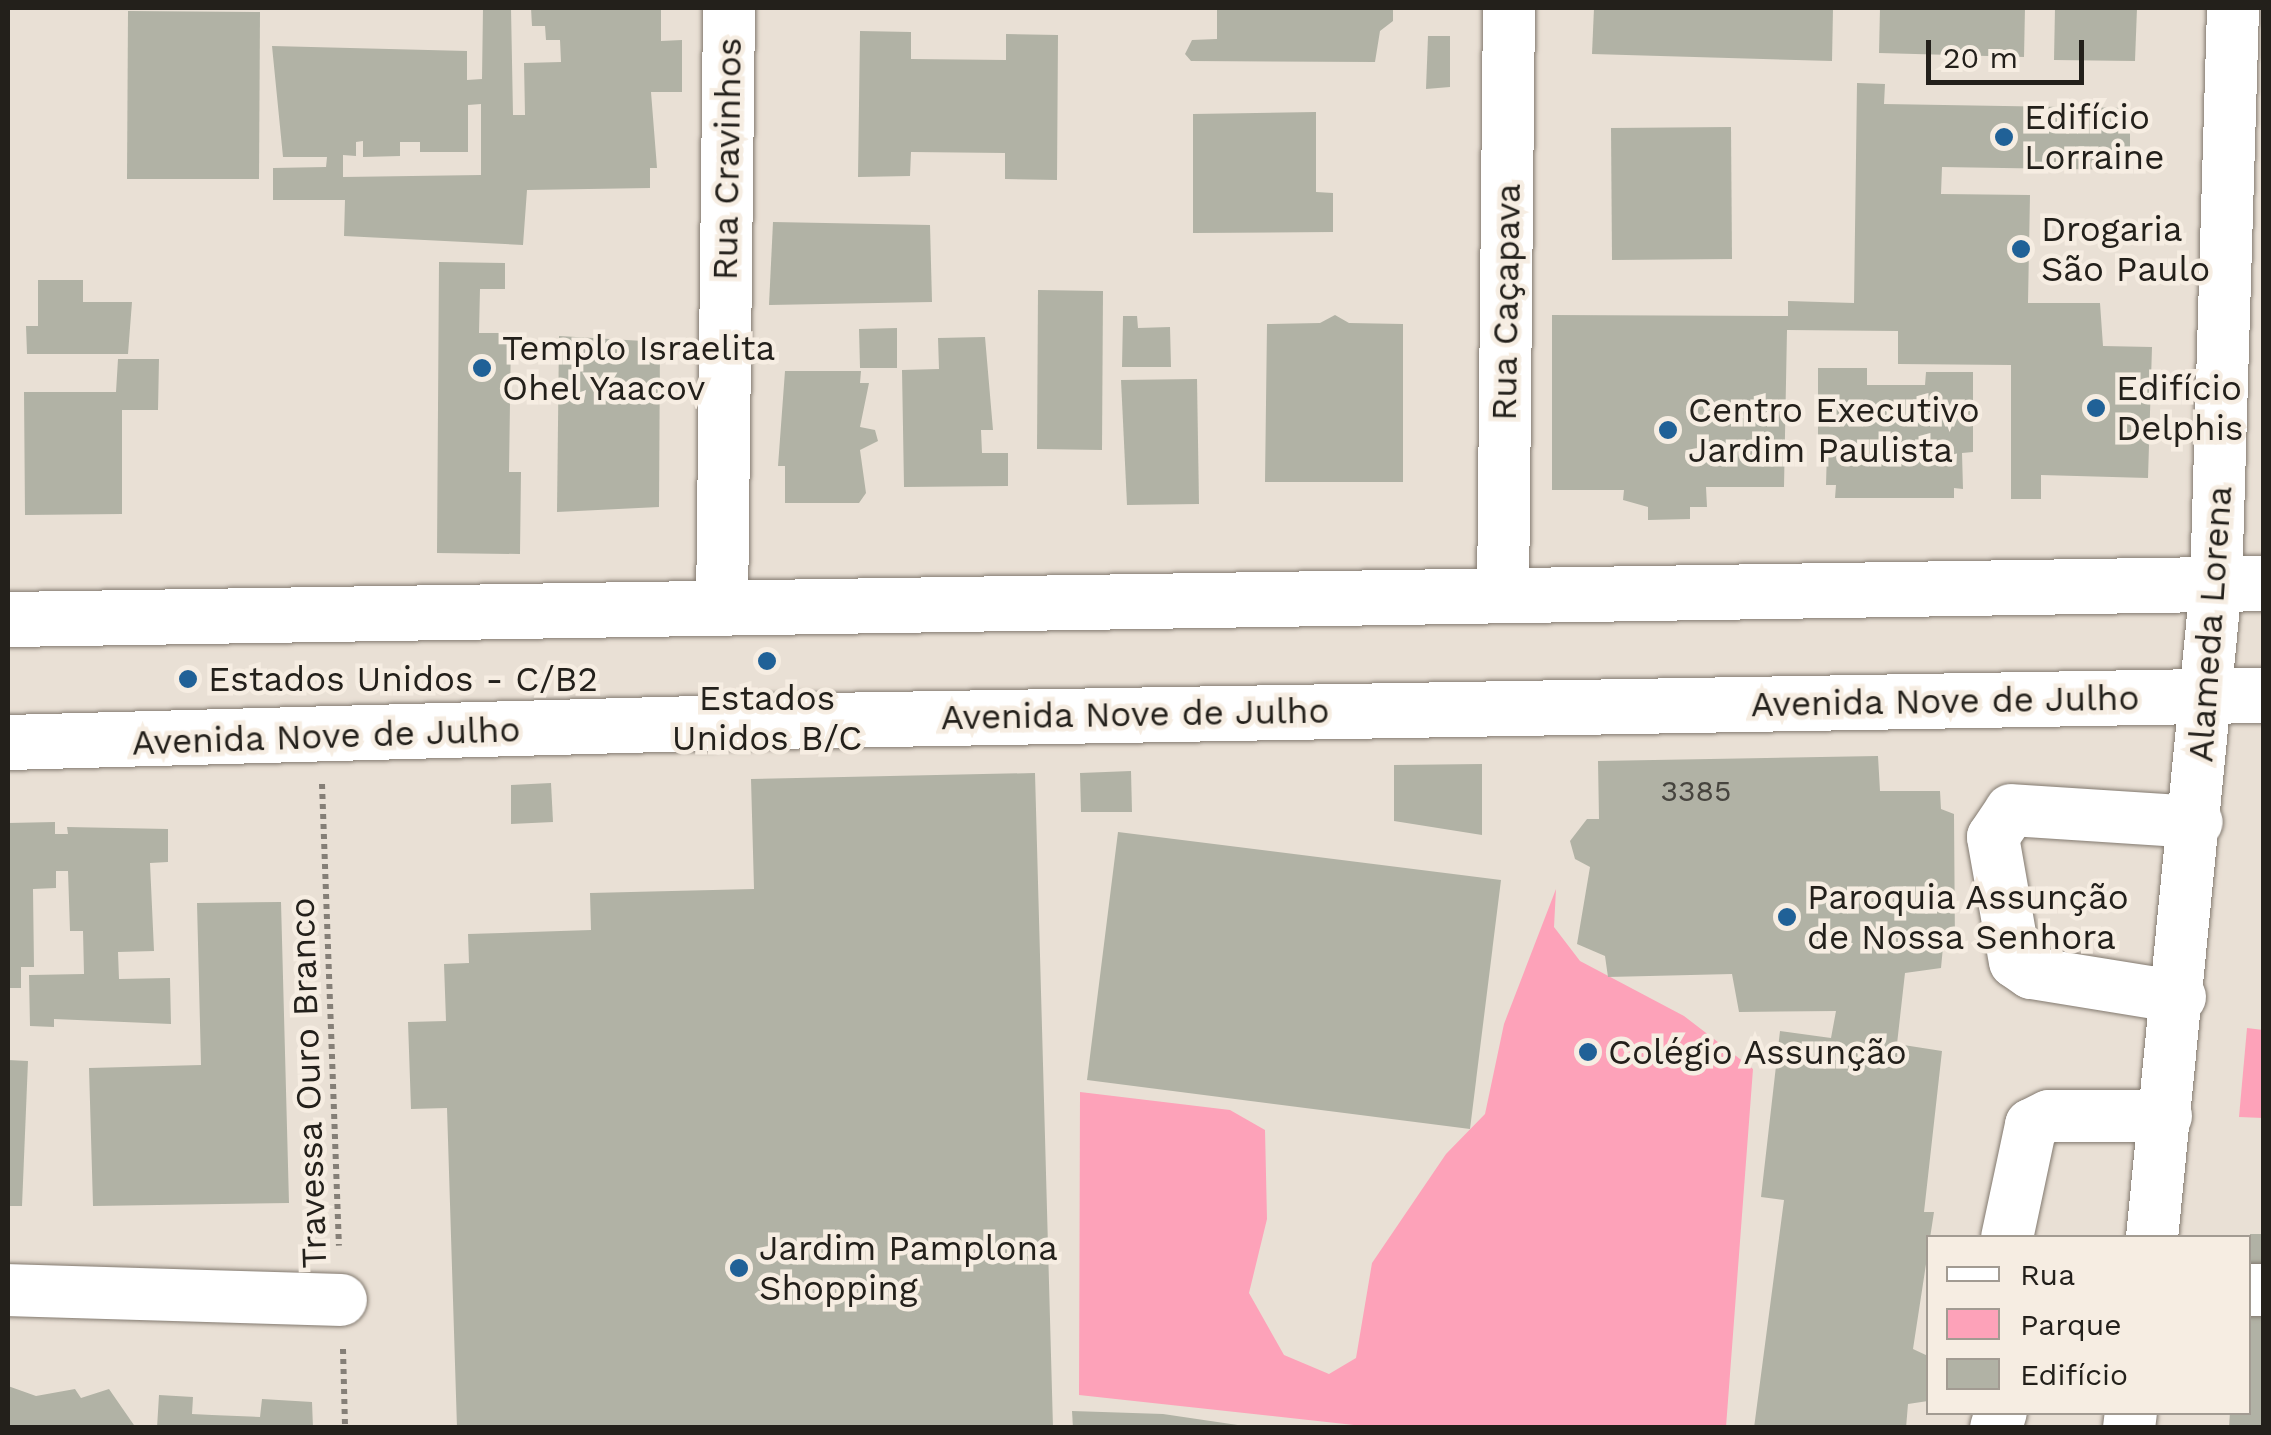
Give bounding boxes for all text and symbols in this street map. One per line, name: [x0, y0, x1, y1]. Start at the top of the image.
scale bar: [1931, 20, 2088, 82]
street label: Rua Cravinhos: [704, 37, 750, 281]
text: 20 m: [1943, 40, 2018, 75]
place label: Edifício Lorraine: [2024, 96, 2164, 178]
marker: Edifício Lorraine: [1993, 126, 2015, 148]
street label: Rua Caçapava: [1483, 183, 1529, 421]
place label: Drogaria São Paulo: [2041, 208, 2210, 290]
marker: Drogaria São Paulo: [2010, 238, 2032, 260]
place label: Templo Israelita Ohel Yaacov: [502, 327, 775, 409]
marker: Templo Israelita Ohel Yaacov: [471, 357, 493, 379]
place label: Edifício Delphis: [2116, 367, 2244, 449]
place label: Centro Executivo Jardim Paulista: [1688, 389, 1980, 471]
marker: Edifício Delphis: [2085, 397, 2107, 419]
marker: Centro Executivo Jardim Paulista: [1657, 419, 1679, 441]
street label: Alameda Lorena: [2179, 484, 2241, 764]
marker: Estados Unidos B/C: [756, 650, 778, 672]
place label: Estados Unidos - C/B2: [208, 658, 598, 700]
marker: Estados Unidos - C/B2: [177, 668, 199, 690]
place label: Estados Unidos B/C: [672, 677, 862, 759]
street label: Avenida Nove de Julho: [1750, 677, 2140, 725]
street label: Avenida Nove de Julho: [940, 690, 1330, 738]
street label: Avenida Nove de Julho: [130, 708, 522, 764]
house number: 3385: [1661, 773, 1731, 809]
place label: Paroquia Assunção de Nossa Senhora: [1807, 876, 2131, 958]
street label: Travessa Ouro Branco: [281, 896, 335, 1270]
marker: Paroquia Assunção de Nossa Senhora: [1776, 906, 1798, 928]
place label: Colégio Assunção: [1608, 1031, 1908, 1073]
marker: Colégio Assunção: [1577, 1041, 1599, 1063]
place label: Jardim Pamplona Shopping: [759, 1227, 1058, 1309]
legend: [1926, 1235, 2251, 1415]
marker: Jardim Pamplona Shopping: [728, 1257, 750, 1279]
text: Rua: [2020, 1257, 2075, 1292]
text: Parque: [2020, 1307, 2122, 1342]
text: Edifício: [2020, 1357, 2128, 1392]

